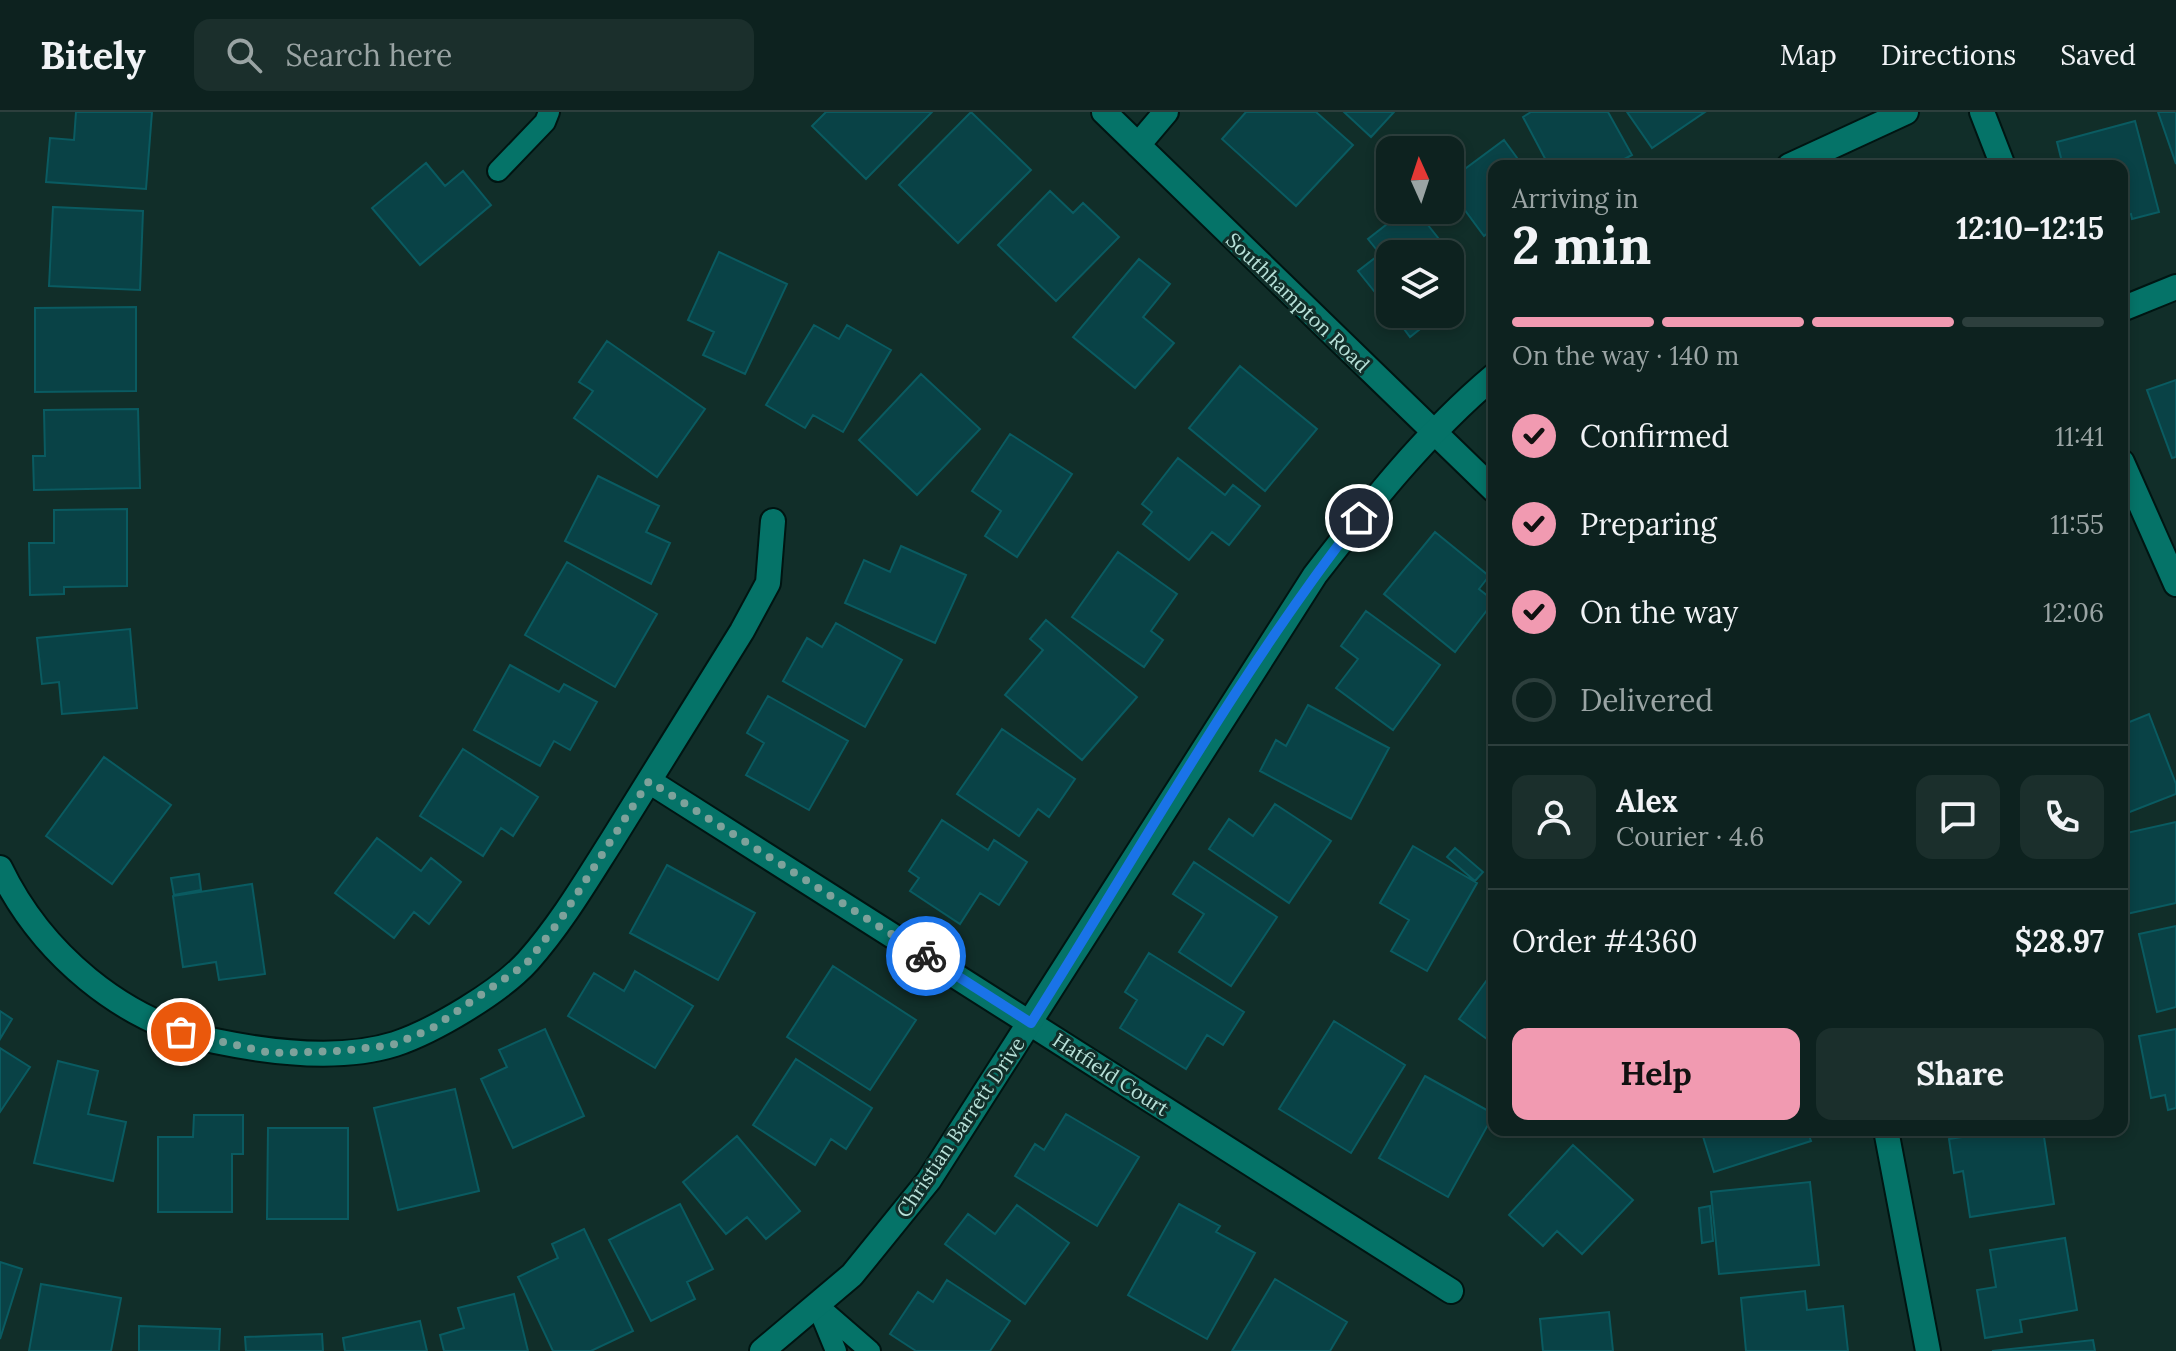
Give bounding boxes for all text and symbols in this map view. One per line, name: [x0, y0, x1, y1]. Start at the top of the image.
search box: [194, 19, 754, 91]
text: Bitely: [40, 31, 146, 79]
icon: search: [222, 33, 266, 77]
text: Search here: [286, 36, 452, 74]
text: Map: [1780, 37, 1837, 73]
text: Directions: [1881, 37, 2016, 73]
text: Saved: [2060, 37, 2136, 73]
north arrow: [1376, 136, 1464, 224]
map controls: [1376, 136, 1464, 328]
text: Arriving in: [1512, 182, 1639, 215]
text: 12:10–12:15: [1956, 209, 2104, 247]
text: 2 min: [1512, 212, 1651, 278]
street label: Southhampton Road: [1221, 227, 1375, 377]
button: layers: [1376, 240, 1464, 328]
text: On the way · 140 m: [1512, 339, 1739, 372]
icon: check: [1512, 414, 1556, 458]
text: Confirmed: [1580, 417, 1729, 455]
text: 11:41: [2055, 420, 2104, 453]
pin: [1325, 484, 1393, 552]
icon: home: [1337, 496, 1381, 540]
icon: check: [1512, 502, 1556, 546]
text: Preparing: [1580, 505, 1717, 543]
text: 11:55: [2050, 508, 2104, 541]
icon: check: [1512, 590, 1556, 634]
text: On the way: [1580, 593, 1738, 631]
text: 12:06: [2043, 596, 2104, 629]
text: Delivered: [1580, 681, 1713, 719]
button: person: [1512, 775, 1596, 859]
button: chat: [1916, 775, 2000, 859]
button: phone: [2020, 775, 2104, 859]
text: Alex: [1616, 782, 1678, 820]
text: Courier · 4.6: [1616, 820, 1764, 853]
courier: [886, 916, 966, 996]
text: Order #4360: [1512, 922, 1698, 960]
text: $28.97: [2015, 922, 2104, 960]
icon: bike: [904, 934, 948, 978]
pin: [147, 998, 215, 1066]
icon: bag: [159, 1010, 203, 1054]
street label: Hatfield Court: [1048, 1027, 1174, 1121]
button: Help: [1512, 1028, 1800, 1120]
button: Share: [1816, 1028, 2104, 1120]
street label: Christian Barrett Drive: [890, 1032, 1030, 1222]

